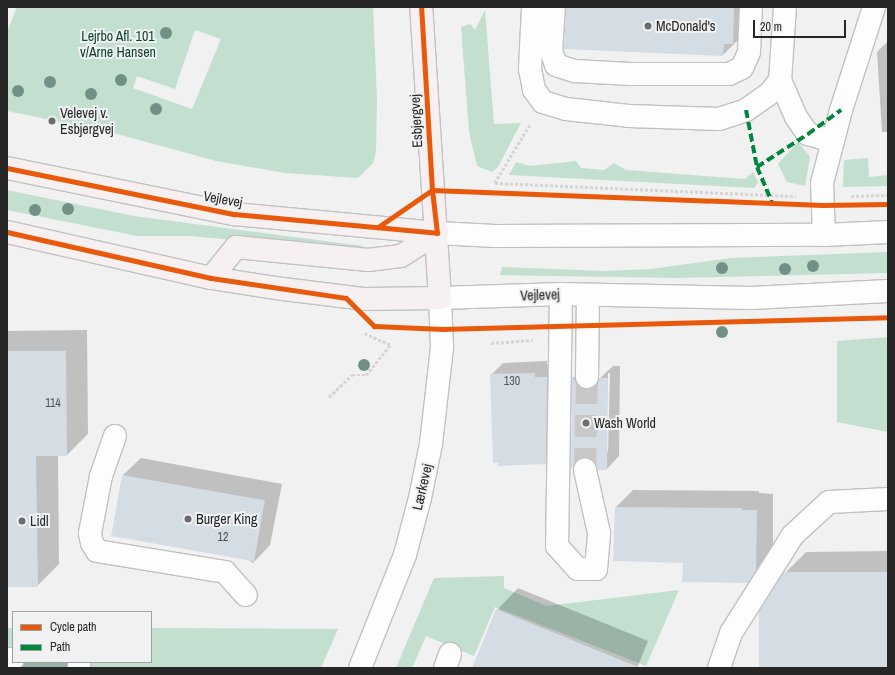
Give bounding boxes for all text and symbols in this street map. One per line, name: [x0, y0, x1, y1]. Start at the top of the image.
scale bar: [755, 12, 848, 38]
place label: McDonald's: [656, 18, 716, 34]
text: 20 m: [760, 19, 782, 35]
marker: McDonald's: [643, 21, 653, 31]
park label: Lejrbo Afl. 101 v/Arne Hansen: [80, 28, 156, 60]
street label: Esbjergvej: [406, 94, 426, 148]
place label: Velevej v. Esbjergvej: [60, 105, 114, 138]
marker: Velevej v. Esbjergvej: [47, 116, 57, 126]
street label: Vejlevej: [202, 187, 244, 211]
street label: Vejlevej: [520, 286, 560, 304]
house number: 130: [504, 375, 520, 389]
house number: 114: [45, 397, 61, 411]
place label: Wash World: [594, 415, 656, 431]
marker: Wash World: [581, 418, 591, 428]
street label: Lærkevej: [409, 462, 435, 512]
place label: Burger King: [196, 511, 257, 527]
place label: Lidl: [30, 513, 49, 529]
marker: Burger King: [183, 514, 193, 524]
marker: Lidl: [17, 516, 27, 526]
house number: 12: [218, 531, 228, 545]
legend: [12, 611, 152, 663]
text: Cycle path: [50, 619, 97, 635]
text: Path: [50, 639, 70, 655]

